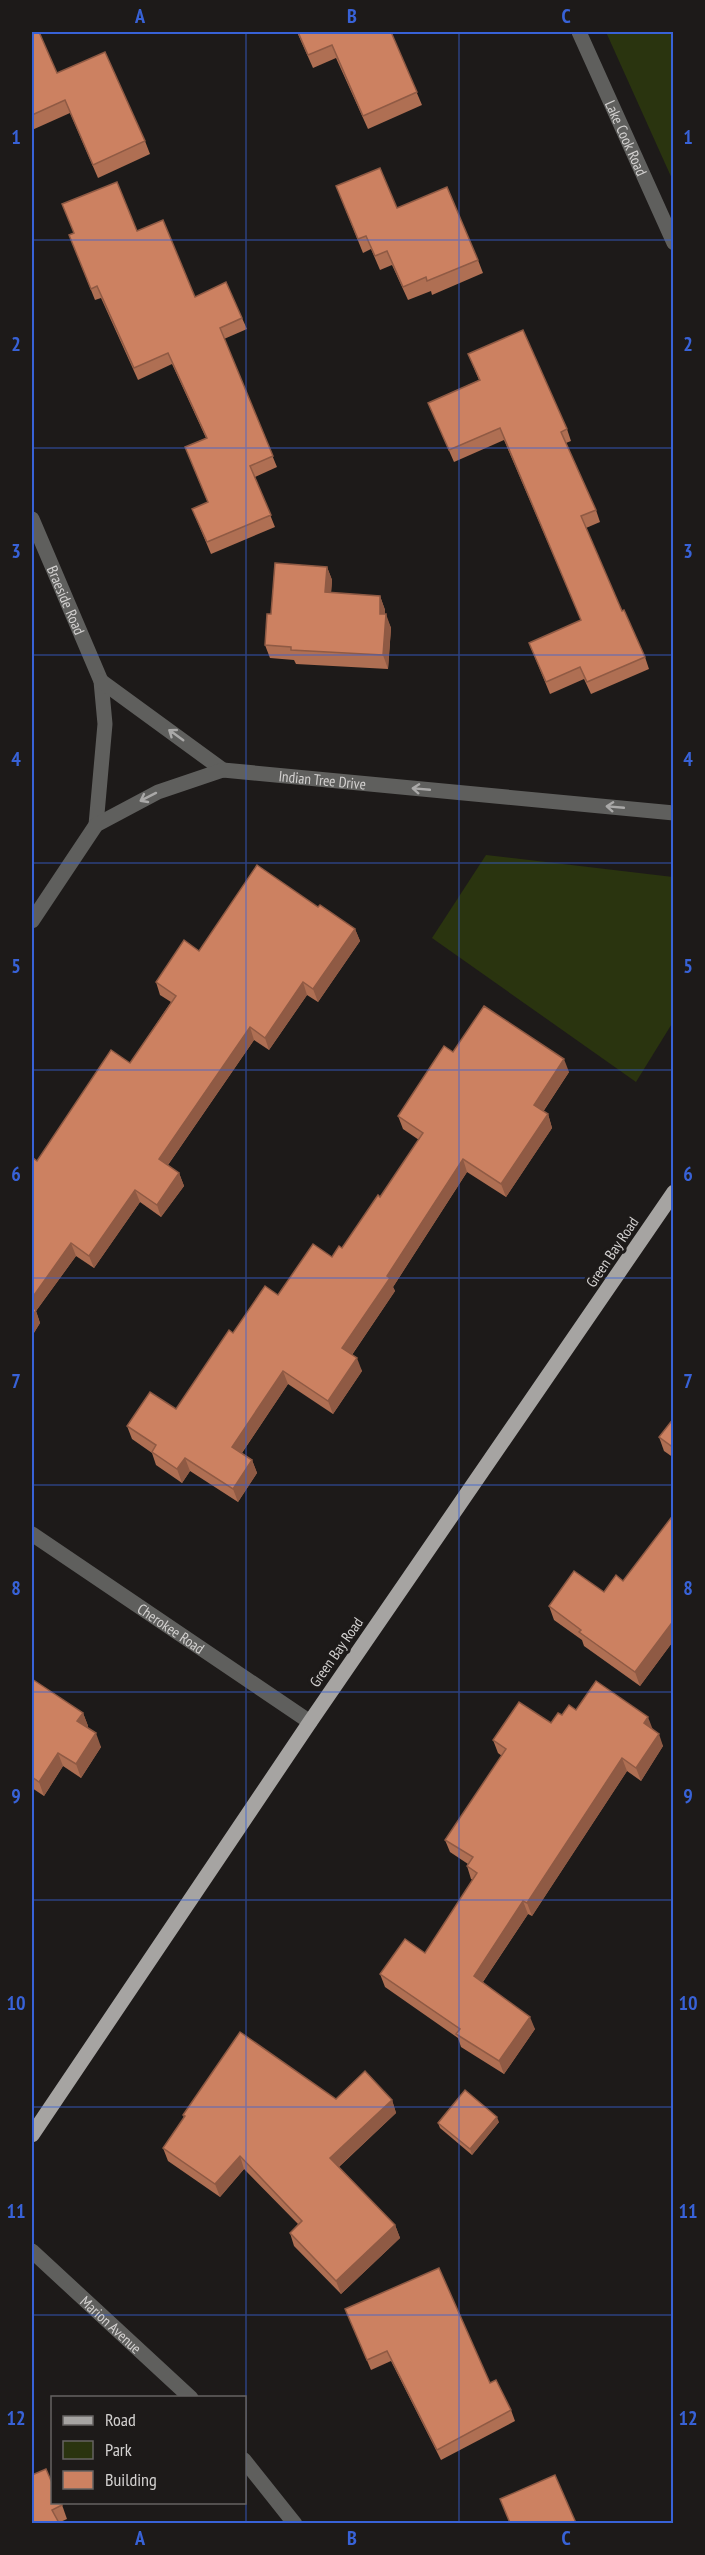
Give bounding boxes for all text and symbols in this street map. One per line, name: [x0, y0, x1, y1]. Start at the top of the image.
text: A: [134, 3, 146, 29]
text: B: [347, 3, 357, 29]
text: C: [561, 3, 571, 29]
street label: Lake Cook Road: [601, 97, 652, 179]
text: 1: [11, 124, 21, 150]
text: 1: [683, 124, 693, 150]
text: 2: [11, 331, 21, 357]
text: 2: [683, 331, 693, 357]
text: 3: [11, 538, 21, 564]
text: 3: [683, 538, 693, 564]
street label: Braeside Road: [43, 563, 90, 637]
one-way arrow: [168, 729, 184, 741]
text: 4: [11, 746, 21, 772]
text: 4: [683, 746, 693, 772]
street label: Indian Tree Drive: [278, 766, 367, 793]
one-way arrow: [412, 783, 432, 794]
one-way arrow: [140, 791, 157, 803]
one-way arrow: [606, 801, 626, 812]
text: 5: [11, 953, 21, 979]
text: 5: [683, 953, 693, 979]
text: 6: [11, 1161, 21, 1187]
text: 6: [683, 1161, 693, 1187]
street label: Green Bay Road: [582, 1213, 642, 1291]
text: 7: [11, 1368, 21, 1394]
text: 7: [683, 1368, 693, 1394]
text: 8: [11, 1575, 21, 1601]
text: 8: [683, 1575, 693, 1601]
street label: Cherokee Road: [134, 1599, 208, 1658]
street label: Green Bay Road: [305, 1614, 367, 1690]
text: 9: [11, 1783, 21, 1809]
text: 9: [683, 1783, 693, 1809]
text: 10: [6, 1990, 26, 2016]
text: 10: [678, 1990, 698, 2016]
text: 11: [6, 2198, 26, 2224]
text: 11: [678, 2198, 698, 2224]
street label: Marion Avenue: [77, 2291, 146, 2357]
legend: [51, 2396, 246, 2504]
text: 12: [6, 2405, 26, 2431]
text: 12: [678, 2405, 698, 2431]
text: Road: [105, 2408, 136, 2431]
text: Park: [105, 2438, 132, 2461]
text: Building: [105, 2468, 157, 2491]
text: A: [134, 2525, 146, 2551]
text: B: [347, 2525, 357, 2551]
text: C: [561, 2525, 571, 2551]

